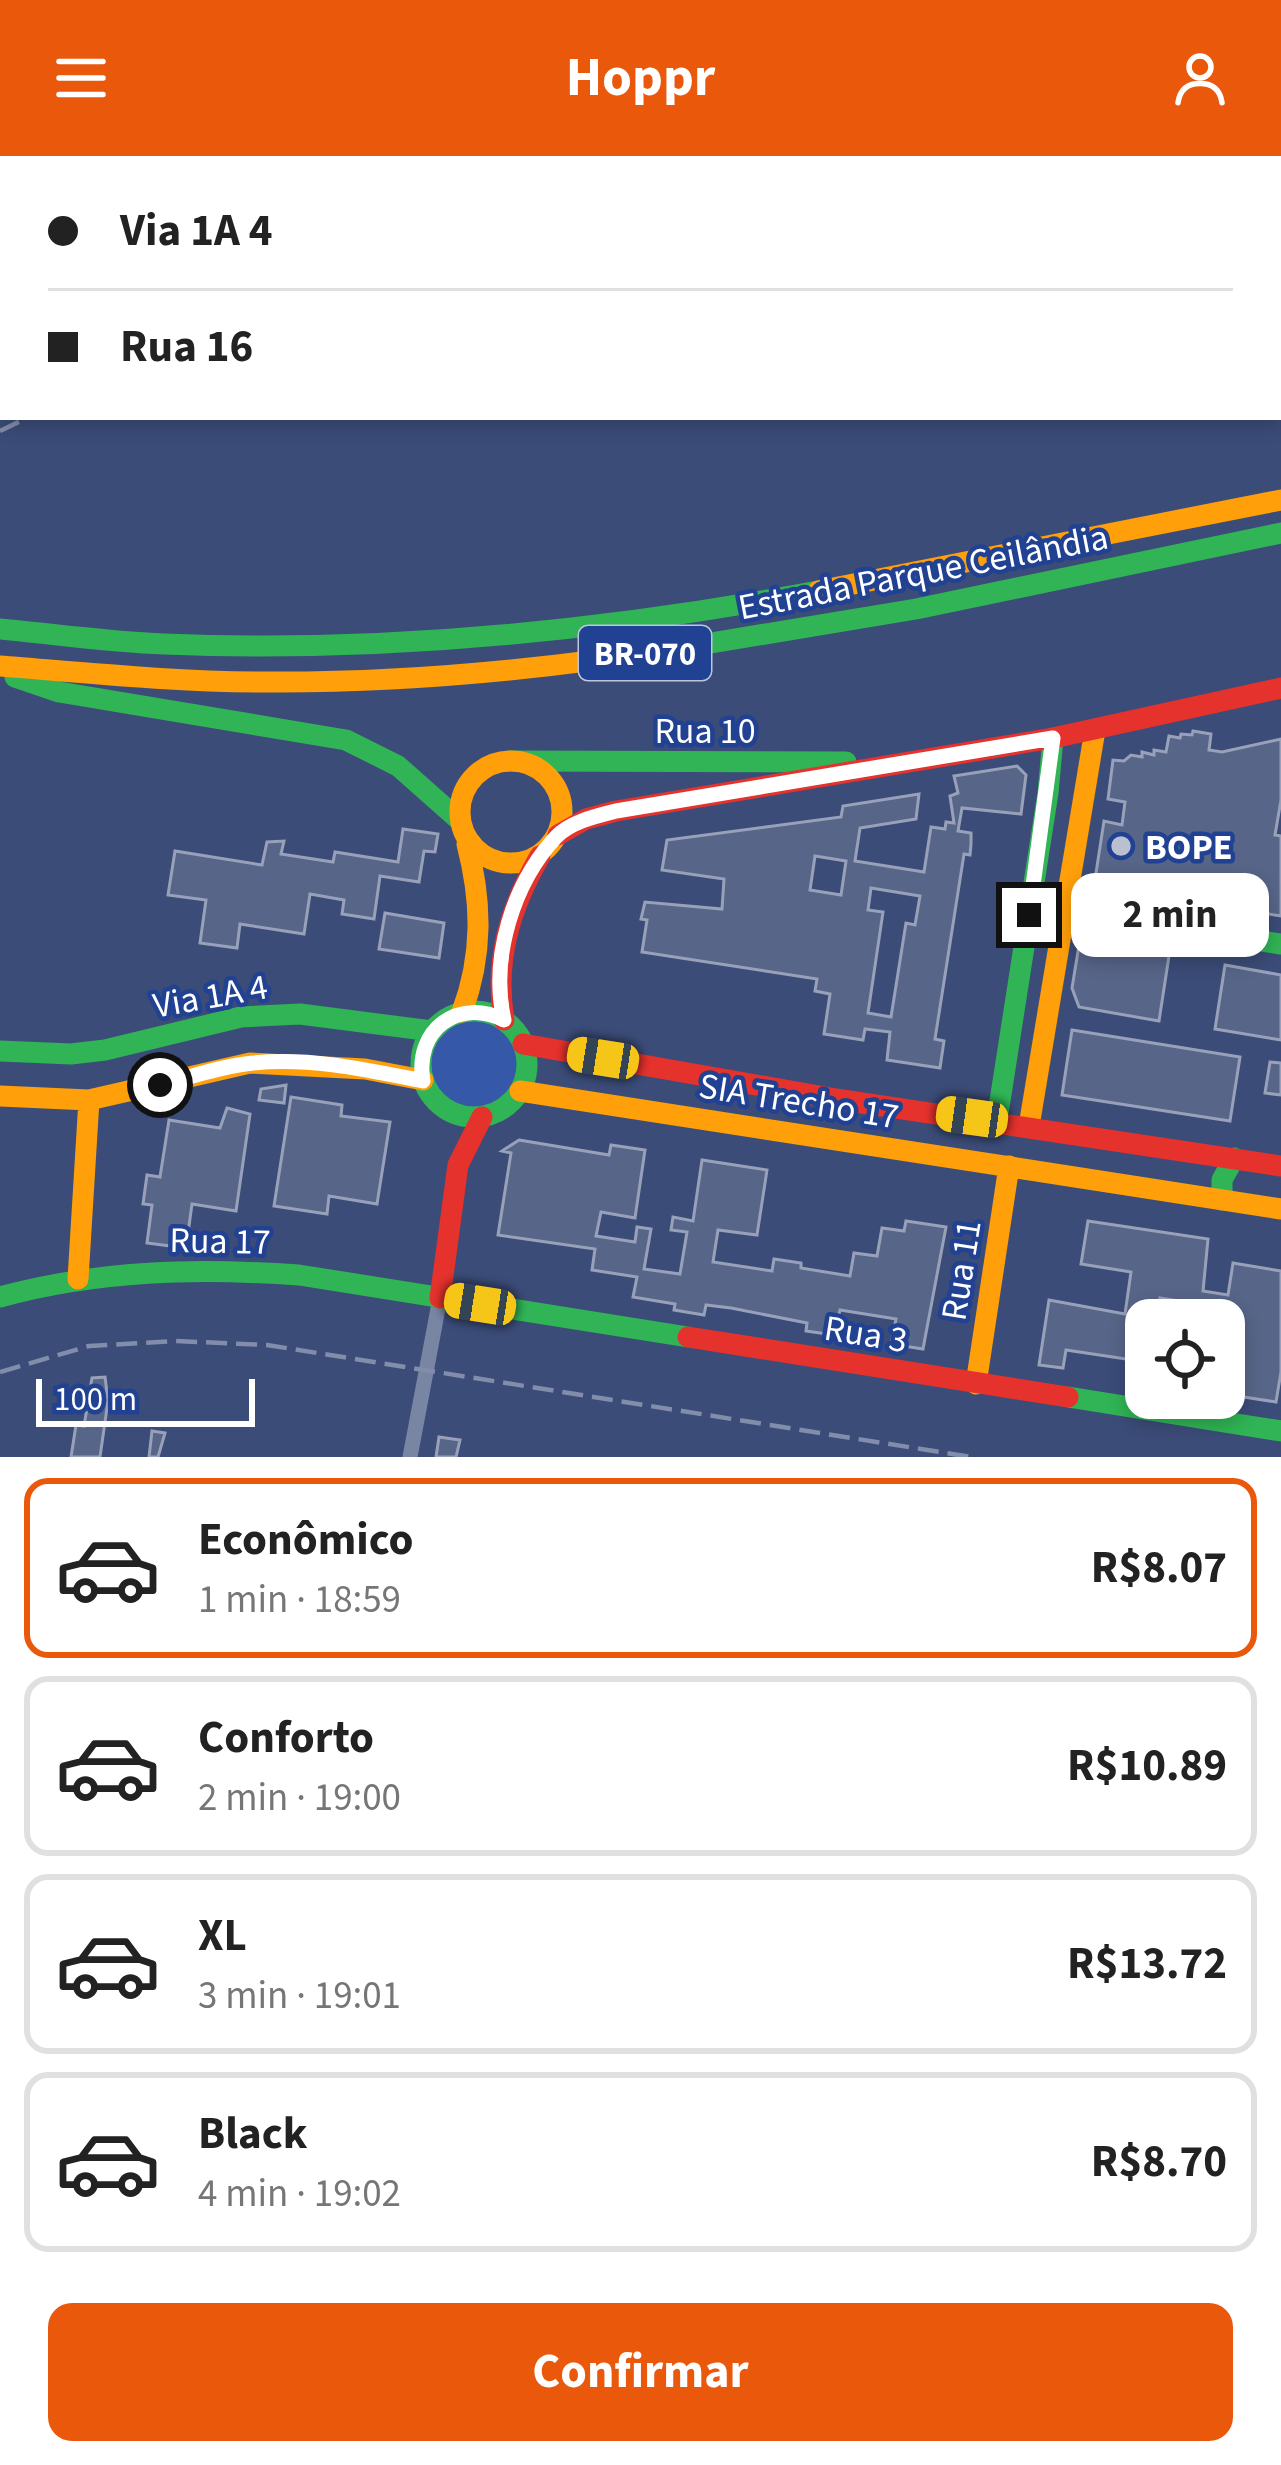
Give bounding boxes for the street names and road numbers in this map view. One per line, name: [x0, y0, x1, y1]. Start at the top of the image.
street label: Estrada Parque Ceilândia: [734, 512, 1113, 633]
road number: BR-070: [579, 626, 711, 680]
street label: Rua 10: [654, 706, 756, 757]
street label: Via 1A 4: [149, 961, 271, 1032]
street label: SIA Trecho 17: [695, 1061, 902, 1142]
street label: Rua 17: [169, 1215, 271, 1268]
street label: Rua 11: [928, 1216, 995, 1324]
street label: Rua 3: [821, 1303, 911, 1366]

